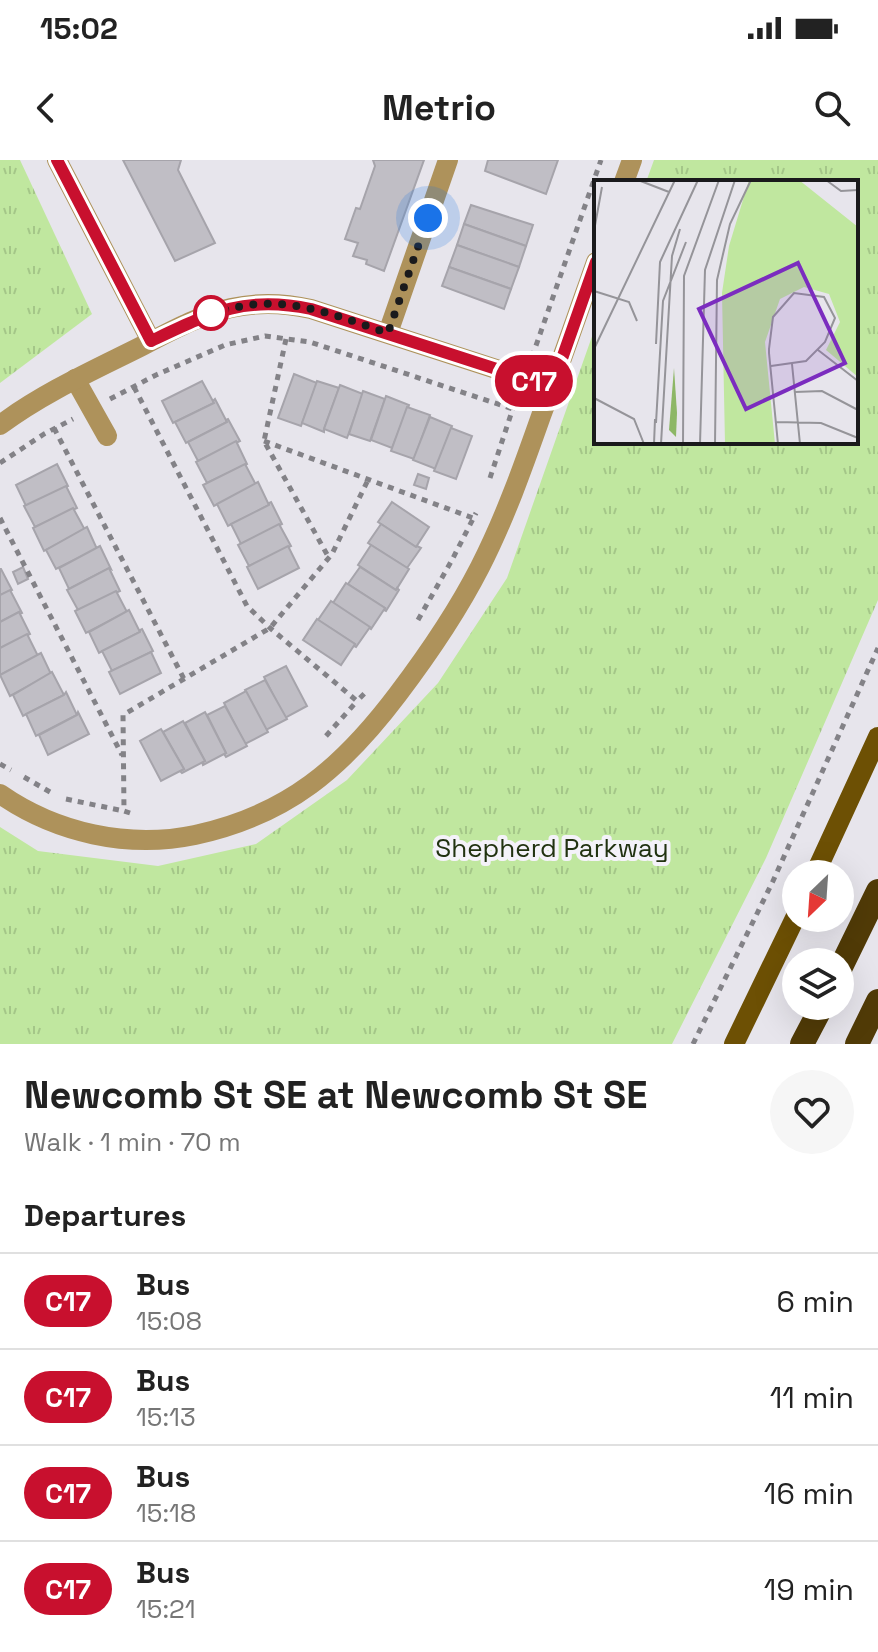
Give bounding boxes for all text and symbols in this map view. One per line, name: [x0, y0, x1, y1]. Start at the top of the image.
text: 15:02: [40, 9, 118, 48]
text: Metrio: [382, 85, 496, 131]
icon: back: [24, 86, 68, 130]
icon: search: [810, 86, 854, 130]
inset map: [594, 180, 858, 444]
your location: [408, 198, 448, 238]
unlabelled marker: [194, 296, 228, 330]
line badge: C17: [488, 355, 580, 407]
text: C17: [511, 363, 557, 399]
park label: Shepherd Parkway: [435, 831, 669, 865]
north arrow: [782, 860, 854, 932]
map controls: [782, 860, 854, 1020]
button: layers: [782, 948, 854, 1020]
button: heart: [770, 1070, 854, 1154]
text: Newcomb St SE at Newcomb St SE: [24, 1071, 647, 1119]
text: Walk · 1 min · 70 m: [24, 1125, 241, 1159]
text: Departures: [24, 1196, 186, 1235]
text: Bus: [136, 1265, 190, 1304]
text: 6 min: [776, 1282, 854, 1321]
text: C17: [45, 1283, 91, 1319]
text: 15:08: [136, 1304, 202, 1338]
text: Bus: [136, 1361, 190, 1400]
text: 11 min: [770, 1378, 854, 1417]
text: C17: [45, 1379, 91, 1415]
text: 15:13: [136, 1400, 196, 1434]
text: Bus: [136, 1457, 190, 1496]
text: 16 min: [764, 1474, 854, 1513]
text: C17: [45, 1475, 91, 1511]
text: 15:18: [136, 1496, 196, 1530]
text: Bus: [136, 1553, 190, 1592]
text: 19 min: [764, 1570, 854, 1609]
text: C17: [45, 1571, 91, 1607]
text: 15:21: [136, 1592, 196, 1626]

